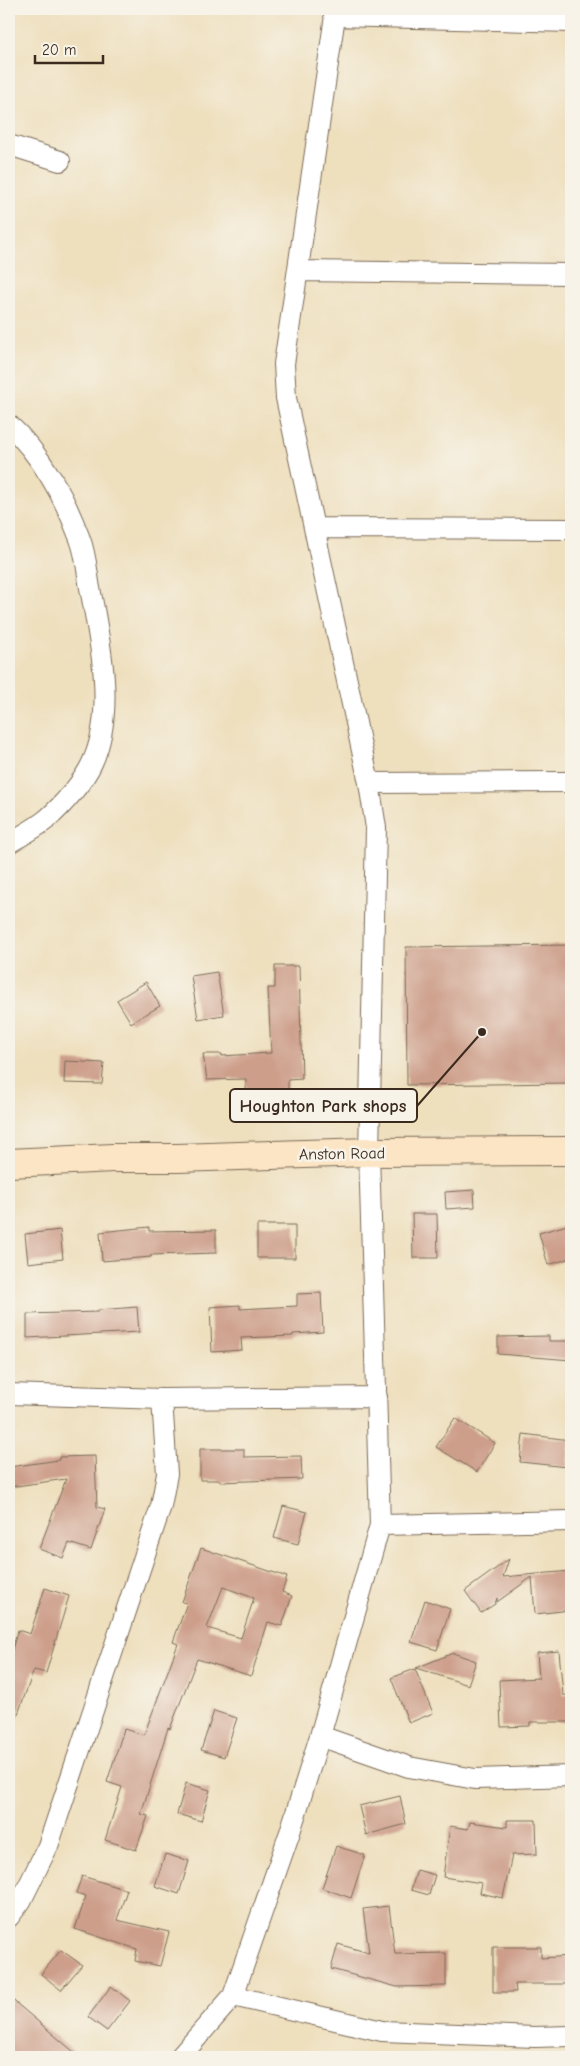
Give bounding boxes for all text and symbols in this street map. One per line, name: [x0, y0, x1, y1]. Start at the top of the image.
scale bar: [35, 32, 102, 64]
text: 20 m: [42, 41, 76, 59]
callout: Houghton Park shops: [230, 1089, 417, 1122]
text: Houghton Park shops: [240, 1096, 407, 1117]
street label: Anston Road: [299, 1144, 385, 1164]

